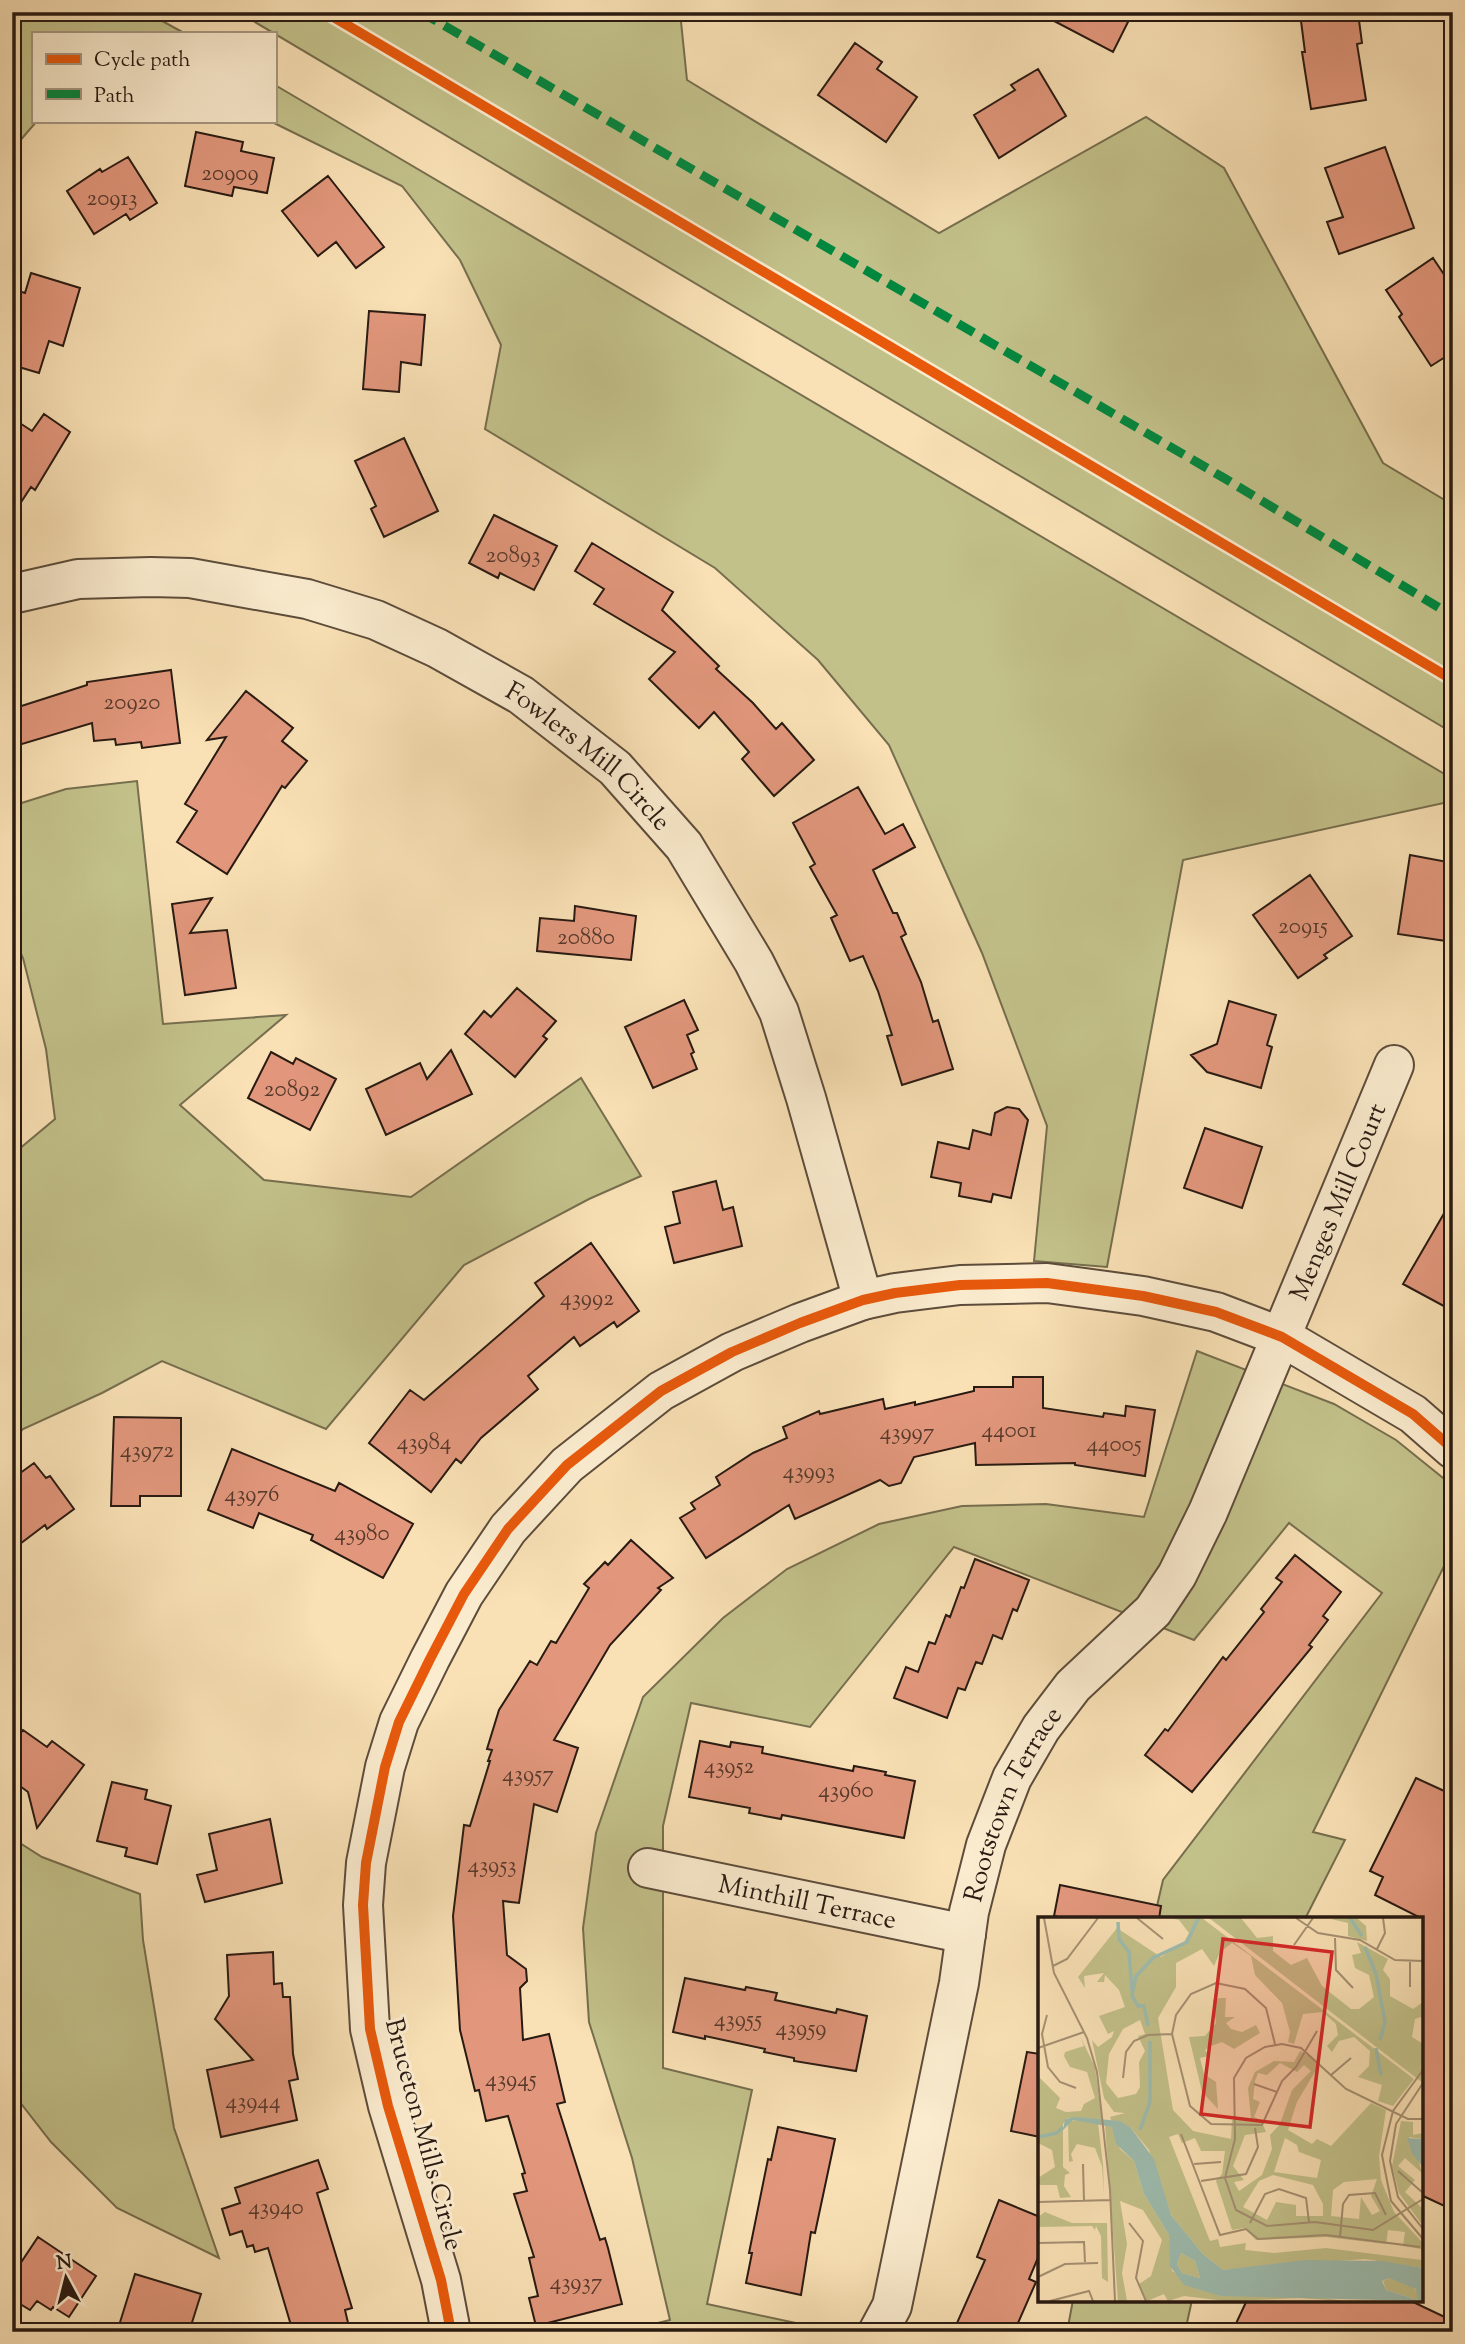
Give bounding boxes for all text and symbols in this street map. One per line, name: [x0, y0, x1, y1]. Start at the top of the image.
legend: [32, 32, 276, 122]
text: Cycle path: [94, 46, 191, 76]
text: Path: [94, 82, 135, 112]
house number: 20909: [201, 158, 259, 191]
house number: 20913: [86, 183, 138, 216]
house number: 20893: [486, 540, 540, 573]
street label: Fowlers Mill Circle: [498, 674, 678, 840]
house number: 20920: [103, 687, 161, 720]
house number: 20915: [1278, 911, 1328, 944]
house number: 20880: [557, 922, 615, 955]
house number: 20892: [264, 1074, 320, 1107]
street label: Menges Mill Court: [1282, 1098, 1397, 1307]
house number: 43992: [560, 1283, 614, 1316]
house number: 44001: [982, 1415, 1037, 1448]
house number: 43997: [880, 1417, 935, 1450]
house number: 43984: [397, 1427, 451, 1460]
house number: 44005: [1086, 1429, 1142, 1462]
house number: 43972: [120, 1435, 174, 1468]
house number: 43993: [783, 1456, 835, 1489]
house number: 43976: [225, 1479, 279, 1512]
house number: 43980: [334, 1518, 390, 1551]
street label: Rootstown Terrace: [956, 1699, 1072, 1906]
house number: 43952: [704, 1751, 755, 1784]
house number: 43957: [502, 1759, 554, 1792]
house number: 43960: [818, 1775, 874, 1808]
house number: 43953: [467, 1850, 517, 1883]
street label: Minthill Terrace: [715, 1867, 900, 1940]
inset map: [1038, 1917, 1423, 2302]
house number: 43955: [714, 2004, 762, 2037]
house number: 43959: [775, 2013, 827, 2046]
street label: Bruceton Mills Circle: [374, 2015, 471, 2255]
house number: 43945: [485, 2064, 537, 2097]
house number: 43944: [225, 2086, 281, 2119]
house number: 43940: [248, 2192, 304, 2225]
north arrow: [32, 2242, 102, 2312]
text: N: [55, 2249, 73, 2278]
house number: 43937: [550, 2267, 603, 2300]

